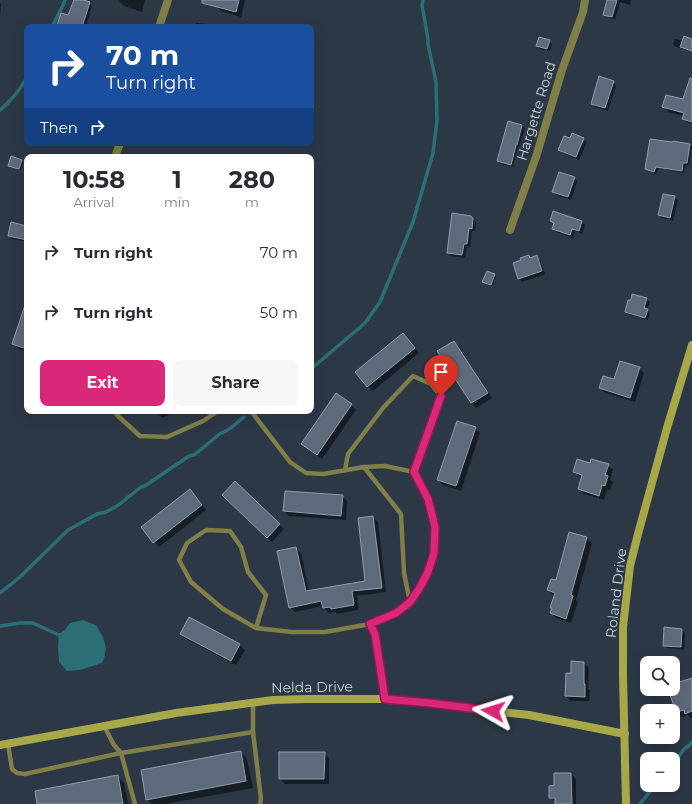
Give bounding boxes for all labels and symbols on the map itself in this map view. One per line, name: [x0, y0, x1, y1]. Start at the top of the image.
street label: Hargette Road: [512, 59, 560, 163]
pin: [424, 355, 458, 396]
street label: Roland Drive: [602, 547, 630, 639]
street label: Nelda Drive: [271, 677, 353, 697]
position arrow: [472, 690, 514, 732]

